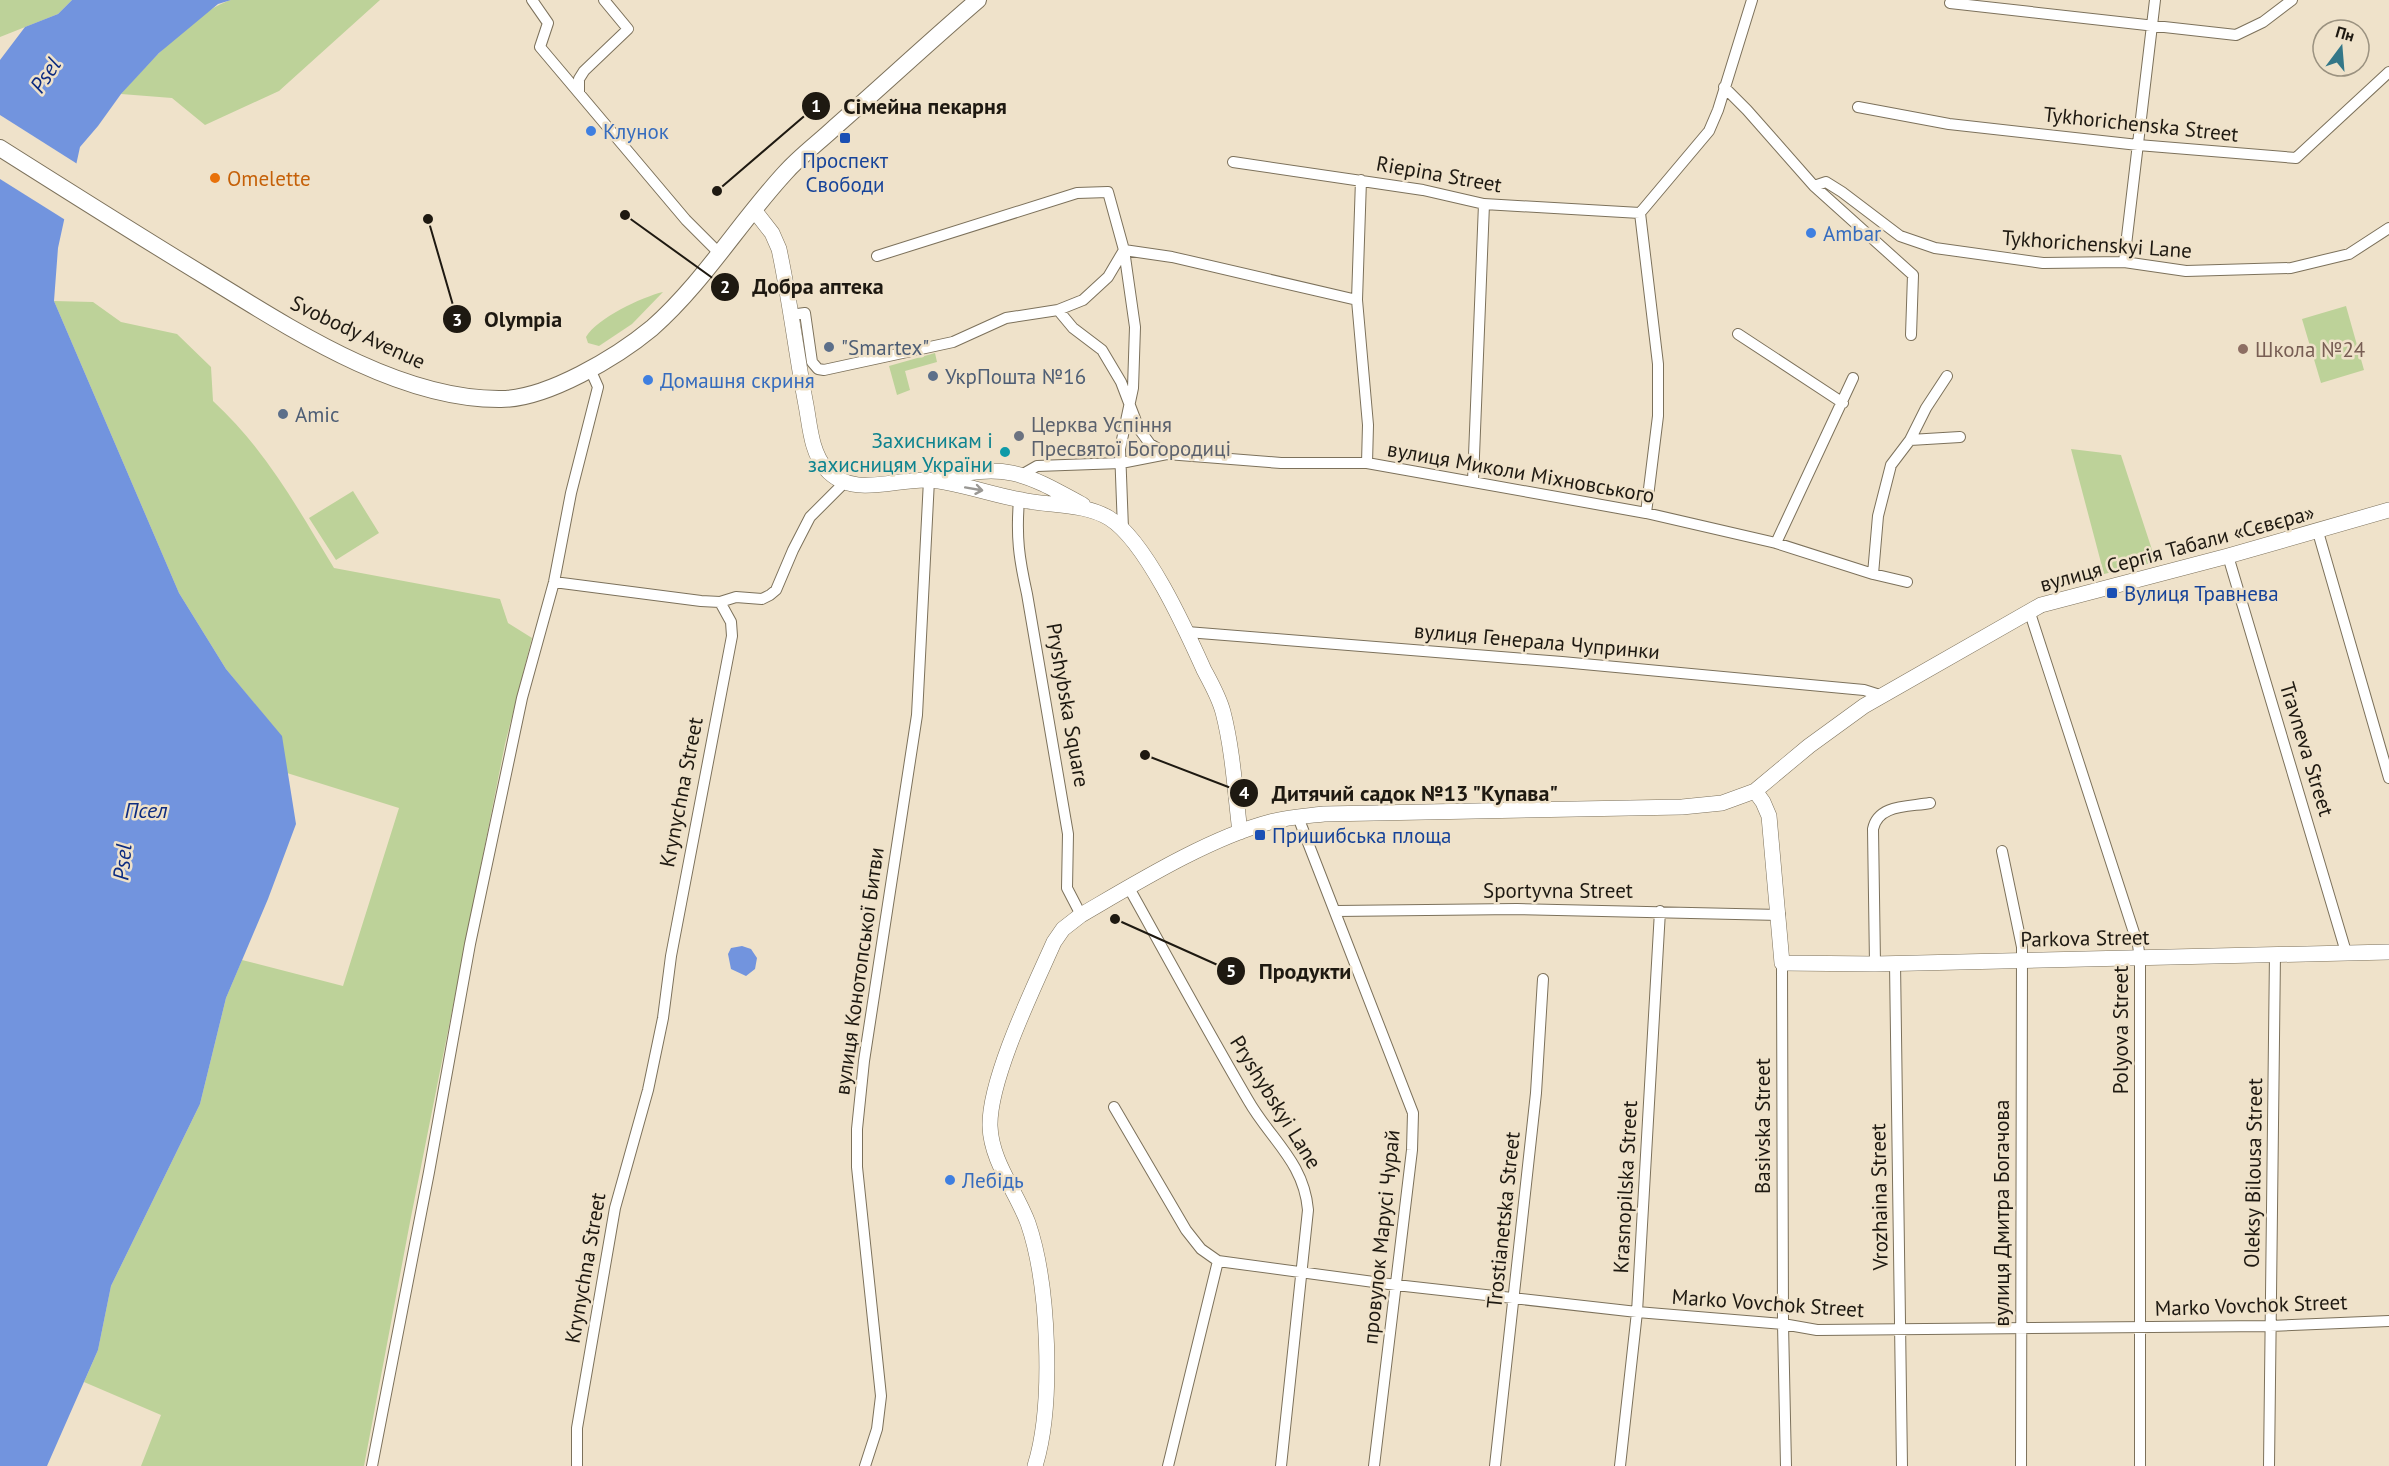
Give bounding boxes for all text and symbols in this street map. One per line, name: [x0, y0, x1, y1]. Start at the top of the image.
north arrow: [2311, 18, 2371, 78]
text: Пн: [2333, 21, 2357, 46]
water label: Psel: [23, 52, 67, 98]
callout: Сімейна пекарня: [801, 86, 1019, 126]
text: Сімейна пекарня: [843, 92, 1007, 120]
text: 1: [811, 94, 821, 117]
street label: Tykhorichenska Street: [2042, 100, 2240, 148]
place label: Клунок: [603, 118, 669, 145]
marker: Клунок: [584, 124, 598, 138]
marker: Проспект Свободи: [838, 131, 852, 145]
place label: Проспект Свободи: [802, 147, 889, 198]
street label: Riepina Street: [1374, 150, 1504, 198]
place label: Omelette: [227, 165, 311, 192]
marker: Omelette: [208, 171, 222, 185]
place label: Ambar: [1823, 220, 1881, 247]
street label: Tykhorichenskyi Lane: [2001, 224, 2193, 264]
marker: Ambar: [1804, 226, 1818, 240]
callout: Добра аптека: [710, 267, 896, 307]
text: Добра аптека: [752, 272, 884, 300]
text: 2: [720, 275, 730, 298]
street label: Svobody Avenue: [286, 289, 430, 375]
callout: Olympia: [442, 299, 574, 339]
text: Olympia: [484, 305, 562, 333]
text: 3: [452, 308, 462, 331]
place label: "Smartex": [841, 334, 929, 361]
place label: Школа №24: [2255, 336, 2365, 363]
marker: "Smartex": [822, 340, 836, 354]
marker: Школа №24: [2236, 342, 2250, 356]
place label: УкрПошта №16: [945, 363, 1086, 390]
place label: Домашня скриня: [660, 367, 815, 394]
marker: УкрПошта №16: [926, 369, 940, 383]
marker: Домашня скриня: [641, 373, 655, 387]
place label: Amic: [295, 401, 339, 428]
marker: Amic: [276, 407, 290, 421]
place label: Церква Успіння Пресвятої Богородиці: [1031, 411, 1231, 462]
place label: Захисникам і захисницям України: [808, 427, 993, 478]
marker: Церква Успіння Пресвятої Богородиці: [1012, 429, 1026, 443]
street label: вулиця Миколи Міхновського: [1385, 435, 1657, 509]
marker: Захисникам і захисницям України: [998, 445, 1012, 459]
one-way arrow: [964, 484, 983, 495]
street label: вулиця Сергія Табали «Сєвєра»: [2037, 498, 2317, 598]
place label: Вулиця Травнева: [2124, 580, 2279, 607]
marker: Вулиця Травнева: [2105, 586, 2119, 600]
street label: вулиця Генерала Чупринки: [1413, 617, 1661, 665]
street label: Pryshybska Square: [1040, 621, 1096, 789]
street label: Travneva Street: [2274, 679, 2340, 819]
street label: Krynychna Street: [653, 715, 709, 869]
callout: Дитячий садок №13 "Купава": [1229, 773, 1571, 813]
text: Дитячий садок №13 "Купава": [1272, 779, 1558, 807]
text: 4: [1239, 781, 1249, 804]
water label: Псел: [124, 796, 168, 824]
place label: Пришибська площа: [1272, 822, 1451, 849]
marker: Пришибська площа: [1253, 828, 1267, 842]
water label: Psel: [106, 843, 138, 881]
street label: вулиця Конотопської Битви: [828, 846, 890, 1096]
street label: Sportyvna Street: [1483, 877, 1633, 904]
street label: Parkova Street: [2020, 923, 2150, 953]
callout: Продукти: [1216, 951, 1363, 991]
text: Продукти: [1259, 957, 1351, 985]
text: 5: [1226, 959, 1236, 982]
street label: Polyova Street: [2107, 966, 2134, 1094]
street label: Pryshybskyi Lane: [1224, 1030, 1328, 1174]
street label: Basivska Street: [1749, 1058, 1776, 1194]
street label: Oleksy Bilousa Street: [2238, 1078, 2268, 1268]
street label: Krasnopilska Street: [1607, 1100, 1643, 1274]
street label: вулиця Дмитра Богачова: [1988, 1100, 2015, 1326]
street label: Vrozhaina Street: [1864, 1123, 1894, 1272]
street label: провулок Марусі Чурай: [1356, 1128, 1406, 1346]
street label: Trostianetska Street: [1480, 1130, 1526, 1310]
place label: Лебідь: [961, 1167, 1024, 1194]
marker: Лебідь: [943, 1173, 957, 1187]
street label: Krynychna Street: [558, 1191, 612, 1345]
street label: Marko Vovchok Street: [1671, 1283, 1865, 1323]
street label: Marko Vovchok Street: [2154, 1288, 2348, 1322]

